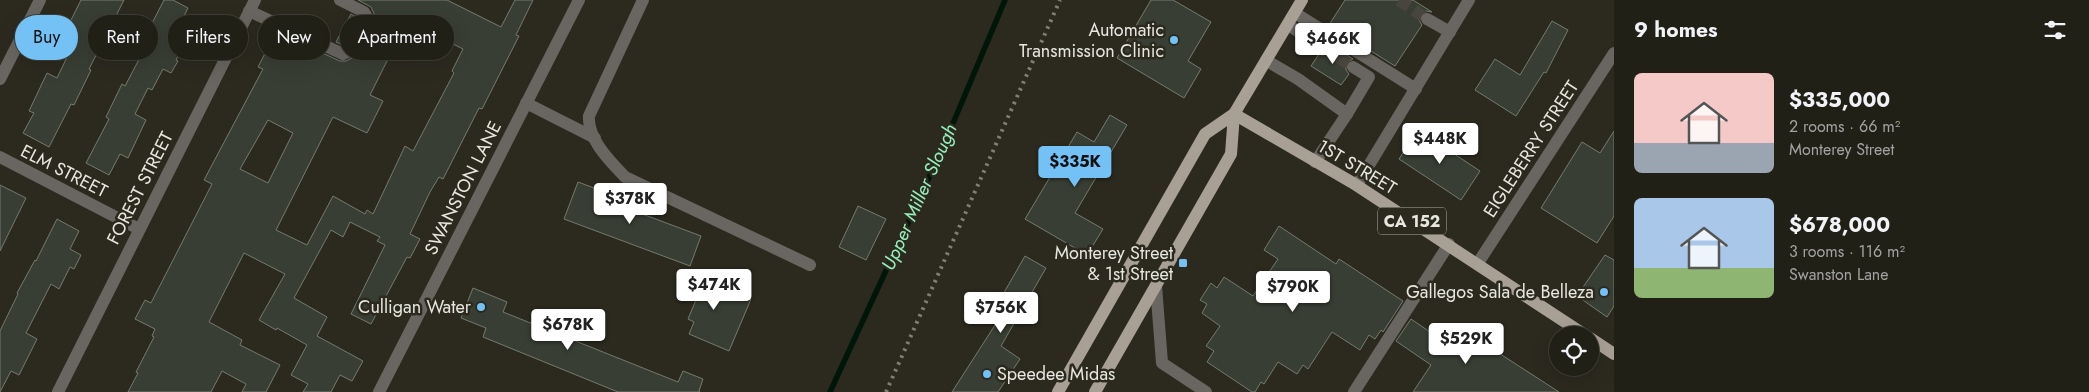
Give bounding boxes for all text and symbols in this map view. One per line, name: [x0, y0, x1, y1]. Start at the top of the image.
chip: Buy: [15, 15, 78, 60]
chip: Rent: [88, 15, 158, 60]
chip: Filters: [168, 15, 248, 60]
chip: New: [258, 15, 330, 60]
chip: Apartment: [340, 15, 454, 60]
text: 9 homes: [1634, 15, 1718, 45]
icon: filters: [2041, 16, 2069, 44]
place label: Automatic Transmission Clinic: [1019, 17, 1164, 64]
pin: $466K: [1298, 22, 1368, 65]
text: $466K: [1306, 27, 1360, 50]
marker: Automatic Transmission Clinic: [1168, 34, 1180, 46]
street label: EIGLEBERRY STREET: [1477, 75, 1585, 222]
text: $335,000: [1789, 85, 1890, 115]
icon: home: [1674, 93, 1734, 153]
text: 2 rooms · 66 m²: [1789, 115, 1900, 138]
street label: SWANSTON LANE: [418, 117, 508, 259]
water label: Upper Miller Slough: [875, 119, 963, 275]
pin: $448K: [1405, 122, 1475, 165]
street label: FOREST STREET: [100, 127, 180, 249]
text: $448K: [1413, 127, 1467, 150]
street label: 1ST STREET: [1312, 133, 1402, 201]
street label: ELM STREET: [16, 138, 113, 204]
text: Monterey Street: [1789, 138, 1894, 161]
pin: $335K: [1040, 146, 1110, 188]
text: $335K: [1049, 150, 1101, 173]
pin: $378K: [595, 182, 665, 225]
text: $378K: [605, 187, 655, 210]
road number: CA 152: [1378, 208, 1446, 235]
text: $678,000: [1789, 210, 1890, 240]
icon: home: [1674, 218, 1734, 278]
place label: Monterey Street & 1st Street: [1054, 240, 1174, 287]
text: 3 rooms · 116 m²: [1789, 240, 1905, 263]
marker: Monterey Street & 1st Street: [1177, 257, 1189, 269]
text: Swanston Lane: [1789, 263, 1889, 286]
pin: $474K: [679, 268, 749, 311]
pin: $790K: [1258, 270, 1328, 313]
text: $474K: [687, 273, 741, 296]
text: $790K: [1267, 275, 1319, 298]
place label: Gallegos Sala de Belleza: [1406, 279, 1594, 305]
marker: Gallegos Sala de Belleza: [1598, 286, 1610, 298]
pin: $756K: [966, 292, 1036, 334]
place label: Culligan Water: [358, 294, 472, 320]
text: $756K: [975, 296, 1027, 319]
marker: Culligan Water: [475, 301, 487, 313]
pin: $678K: [533, 308, 603, 351]
text: $678K: [542, 313, 594, 336]
pin: $529K: [1431, 322, 1501, 365]
map controls: [1549, 326, 1599, 376]
button: locate: [1549, 326, 1599, 376]
text: $529K: [1440, 327, 1492, 350]
place label: Speedee Midas: [997, 361, 1115, 387]
marker: Speedee Midas: [981, 368, 993, 380]

